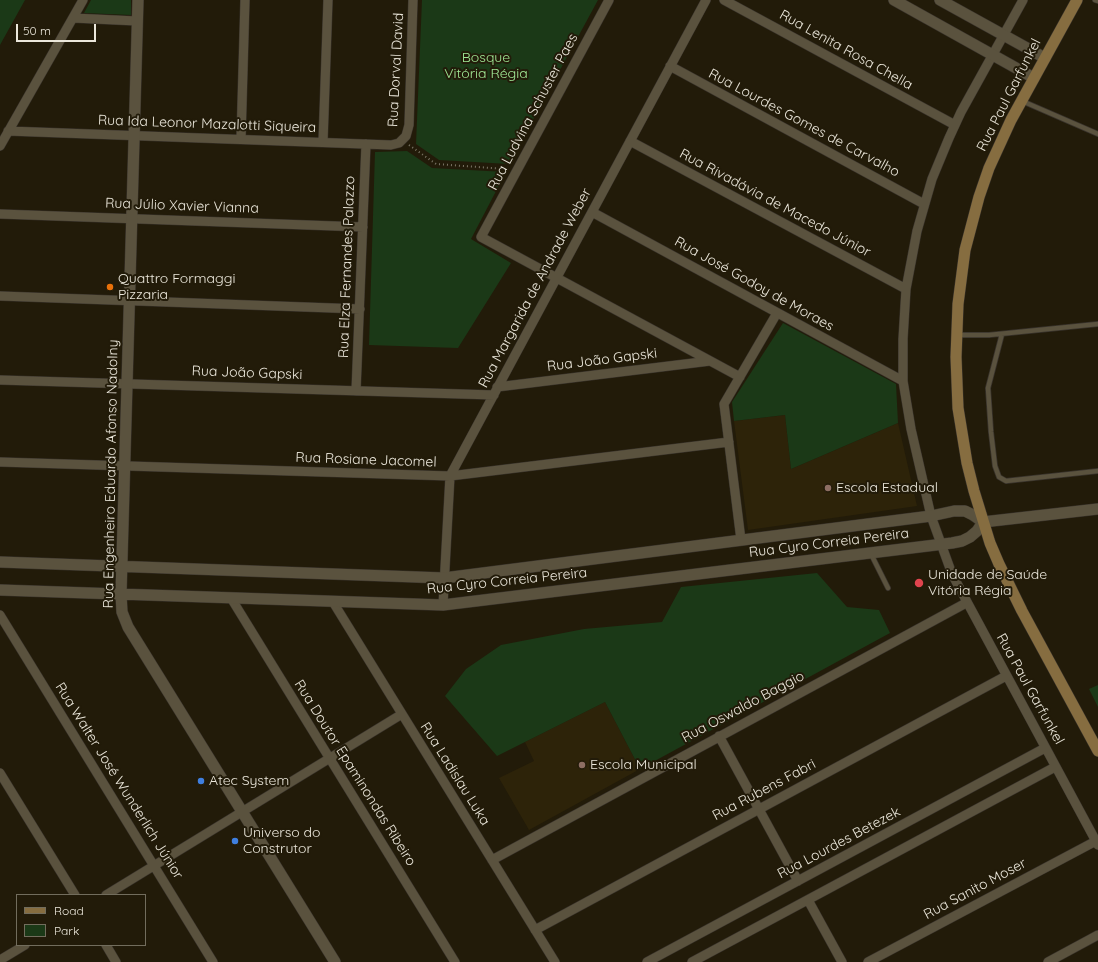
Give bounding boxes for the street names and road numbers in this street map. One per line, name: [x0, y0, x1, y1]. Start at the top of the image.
street label: Rua Lenita Rosa Chella: [776, 6, 916, 94]
street label: Rua Dorval David: [385, 12, 407, 128]
street label: Rua Ludvina Schuster Paes: [485, 31, 581, 193]
street label: Rua Paul Garfunkel: [973, 36, 1045, 154]
street label: Rua Lourdes Gomes de Carvalho: [706, 65, 902, 181]
street label: Rua Ida Leonor Mazalotti Siqueira: [98, 112, 316, 136]
street label: Rua Rivadávia de Macedo Júnior: [676, 145, 874, 261]
street label: Rua Elza Fernandes Palazzo: [335, 176, 359, 358]
street label: Rua Margarida de Andrade Weber: [475, 185, 595, 391]
street label: Rua Júlio Xavier Vianna: [105, 195, 259, 217]
street label: Rua José Godoy de Moraes: [671, 233, 837, 335]
street label: Rua Engenheiro Eduardo Afonso Nadolny: [100, 339, 122, 609]
street label: Rua João Gapski: [546, 345, 658, 375]
street label: Rua João Gapski: [191, 363, 303, 383]
street label: Rua Rosiane Jacomel: [295, 449, 437, 471]
street label: Rua Cyro Correia Pereira: [748, 525, 910, 561]
street label: Rua Cyro Correia Pereira: [426, 564, 588, 598]
street label: Rua Paul Garfunkel: [993, 631, 1067, 747]
street label: Rua Oswaldo Baggio: [679, 668, 807, 746]
street label: Rua Doutor Epaminondas Ribeiro: [291, 677, 419, 869]
street label: Rua Walter José Wunderlich Júnior: [51, 680, 187, 882]
street label: Rua Ladislau Luka: [417, 719, 493, 829]
street label: Rua Rubens Fabri: [709, 756, 819, 824]
street label: Rua Lourdes Betezek: [775, 803, 903, 883]
street label: Rua Sanito Moser: [921, 855, 1029, 923]

